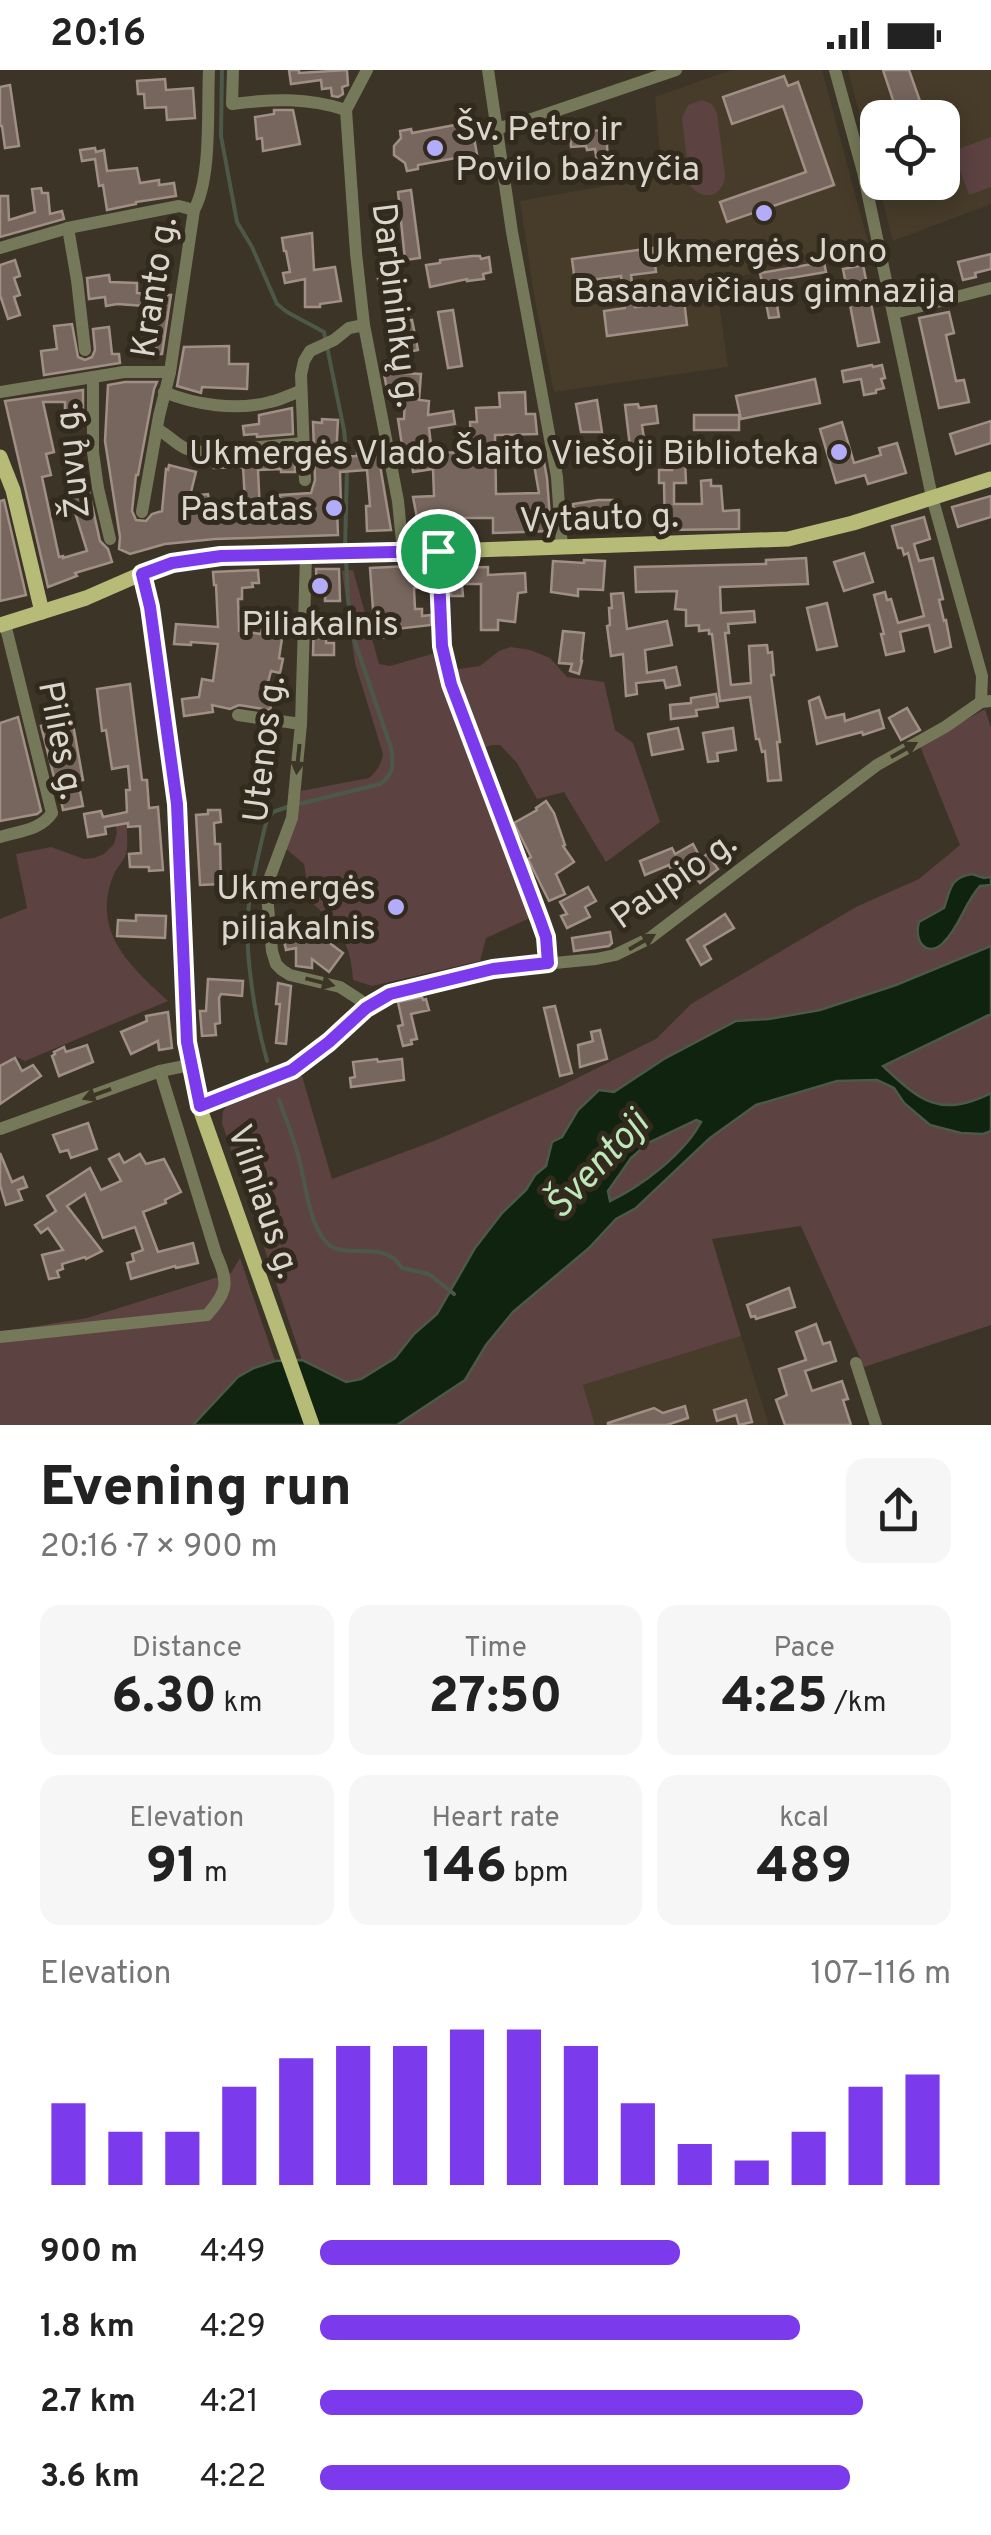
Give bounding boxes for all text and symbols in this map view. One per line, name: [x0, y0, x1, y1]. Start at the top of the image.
text: 20:16: [50, 11, 146, 60]
map controls: [860, 100, 960, 200]
button: locate: [860, 100, 960, 200]
place label: Šv. Petro ir Povilo bažnyčia: [455, 108, 700, 193]
marker: Šv. Petro ir Povilo bažnyčia: [424, 137, 446, 159]
street label: Darbininkų g.: [360, 201, 428, 410]
marker: Ukmergės Jono Basanavičiaus gimnazija: [753, 202, 775, 224]
street label: Kranto g.: [123, 214, 189, 361]
place label: Ukmergės Jono Basanavičiaus gimnazija: [573, 231, 955, 315]
street label: Žuvų g.: [45, 401, 102, 521]
place label: Ukmergės Vlado Šlaito Viešoji Biblioteka: [189, 432, 819, 477]
marker: Ukmergės Vlado Šlaito Viešoji Biblioteka: [828, 441, 850, 463]
place label: Pastatas: [180, 489, 314, 533]
street label: Vytauto g.: [519, 495, 680, 545]
marker: Pastatas: [323, 497, 345, 519]
pin: [396, 509, 481, 594]
icon: arrive: [411, 524, 466, 579]
marker: Piliakalnis: [309, 575, 331, 597]
place label: Piliakalnis: [241, 604, 399, 648]
street label: Utenos g.: [235, 673, 297, 825]
street label: Pilies g.: [26, 678, 92, 803]
one-way arrow: [889, 742, 918, 759]
one-way arrow: [290, 743, 306, 775]
street label: Paupio g.: [603, 822, 746, 941]
place label: Ukmergės piliakalnis: [216, 868, 376, 952]
marker: Ukmergės piliakalnis: [385, 896, 407, 918]
one-way arrow: [628, 934, 656, 951]
one-way arrow: [305, 975, 336, 990]
one-way arrow: [82, 1087, 112, 1102]
water label: Šventoji: [534, 1098, 663, 1231]
street label: Vilniaus g.: [215, 1119, 309, 1285]
text: Evening run: [40, 1455, 352, 1525]
button: share: [846, 1458, 951, 1563]
text: 20:16 · 7 × 900 m: [40, 1528, 278, 1568]
text: Distance: [132, 1631, 242, 1667]
text: Time: [464, 1631, 527, 1667]
text: Pace: [773, 1631, 835, 1667]
text: 6.30: [111, 1667, 217, 1730]
text: 27:50: [429, 1667, 562, 1730]
text: 4:25: [722, 1667, 828, 1730]
text: km: [217, 1686, 262, 1722]
text: /km: [828, 1686, 887, 1722]
text: Elevation: [129, 1801, 244, 1837]
text: Heart rate: [431, 1801, 560, 1837]
text: kcal: [779, 1801, 829, 1837]
text: 91: [146, 1837, 197, 1900]
text: 146: [423, 1837, 507, 1900]
text: 489: [756, 1837, 852, 1900]
text: m: [197, 1856, 228, 1892]
text: bpm: [507, 1856, 568, 1892]
text: Elevation: [40, 1955, 172, 1995]
text: 107–116 m: [810, 1955, 951, 1995]
text: 900 m: [40, 2233, 138, 2273]
text: 4:49: [200, 2233, 266, 2273]
text: 1.8 km: [40, 2308, 135, 2348]
text: 4:29: [200, 2308, 266, 2348]
text: 2.7 km: [40, 2383, 136, 2423]
text: 4:21: [200, 2383, 259, 2423]
text: 3.6 km: [40, 2458, 140, 2498]
text: 4:22: [200, 2458, 266, 2498]

